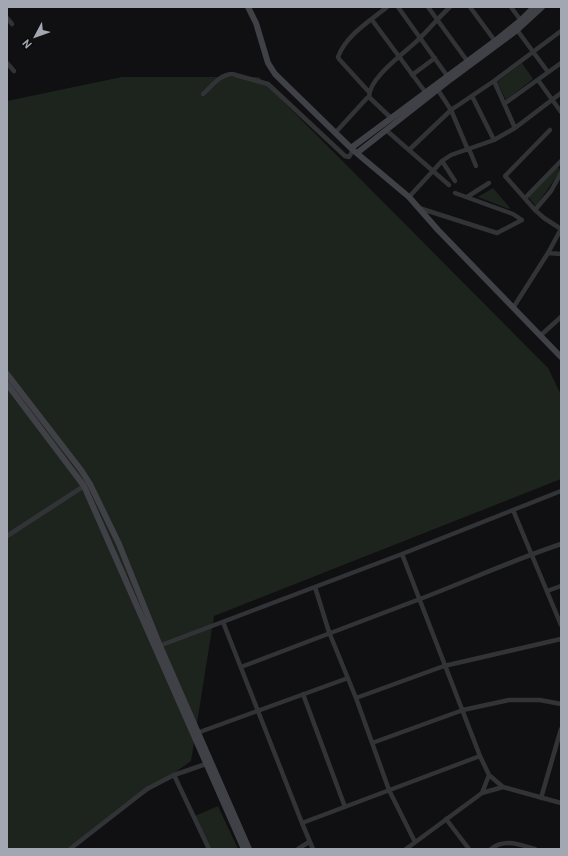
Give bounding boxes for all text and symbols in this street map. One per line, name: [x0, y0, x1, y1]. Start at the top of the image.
north arrow: [16, 16, 56, 56]
text: N: [19, 36, 35, 51]

